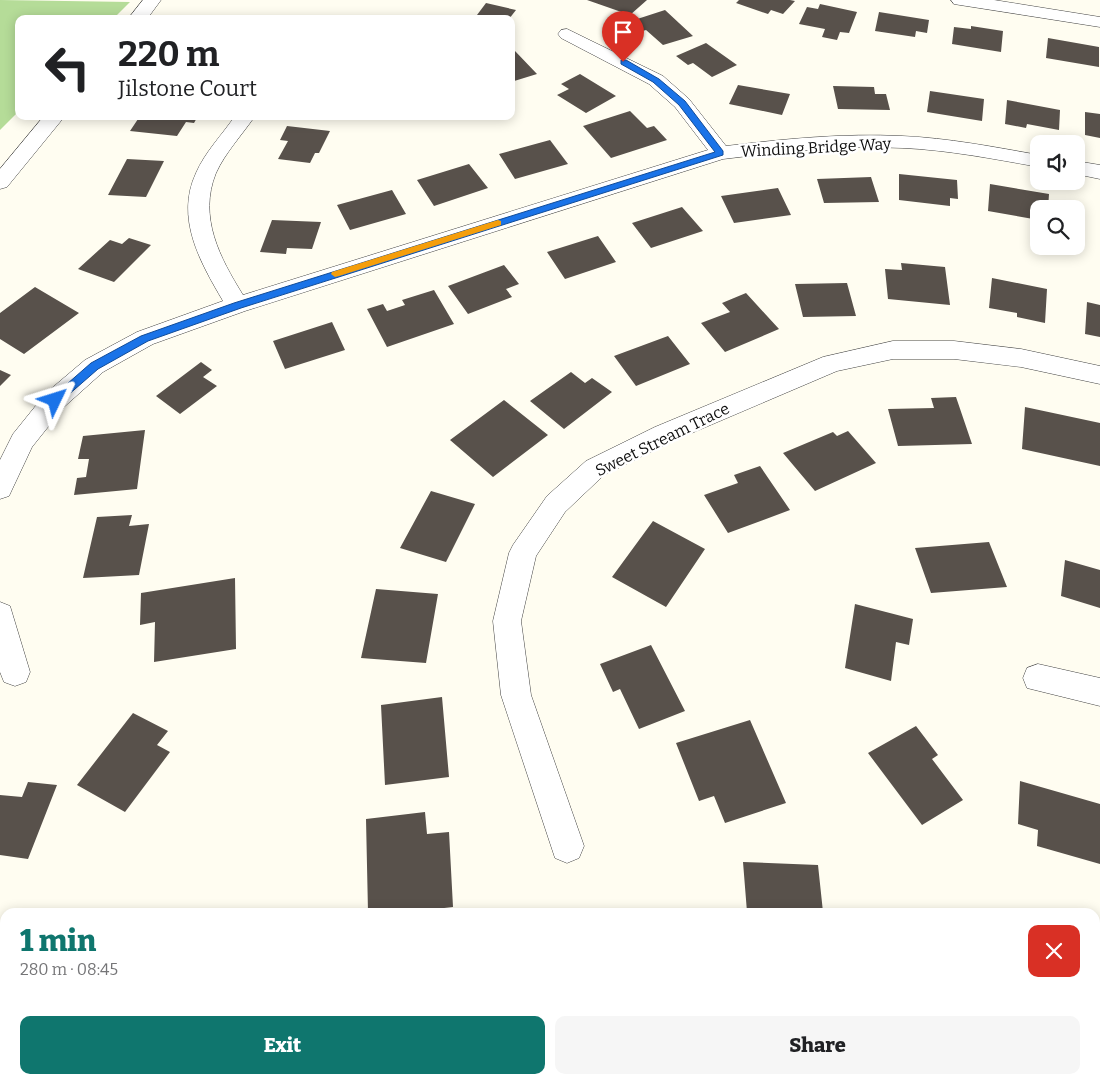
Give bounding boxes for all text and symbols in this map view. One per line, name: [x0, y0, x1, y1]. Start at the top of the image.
pin: [602, 11, 644, 62]
icon: arrive: [609, 18, 637, 46]
text: 220 m: [118, 33, 219, 75]
icon: left: [35, 35, 100, 100]
text: Jilstone Court: [118, 75, 257, 102]
street label: Winding Bridge Way: [740, 134, 892, 161]
map controls: [1030, 135, 1085, 255]
button: sound: [1030, 135, 1085, 190]
button: search: [1030, 200, 1085, 255]
position arrow: [28, 373, 80, 425]
street label: Sweet Stream Trace: [592, 399, 732, 480]
text: 1 min: [20, 923, 96, 959]
button: close: [1028, 925, 1080, 977]
text: 280 m · 08:45: [20, 960, 118, 979]
button: Exit: [20, 1016, 545, 1074]
button: Share: [555, 1016, 1080, 1074]

